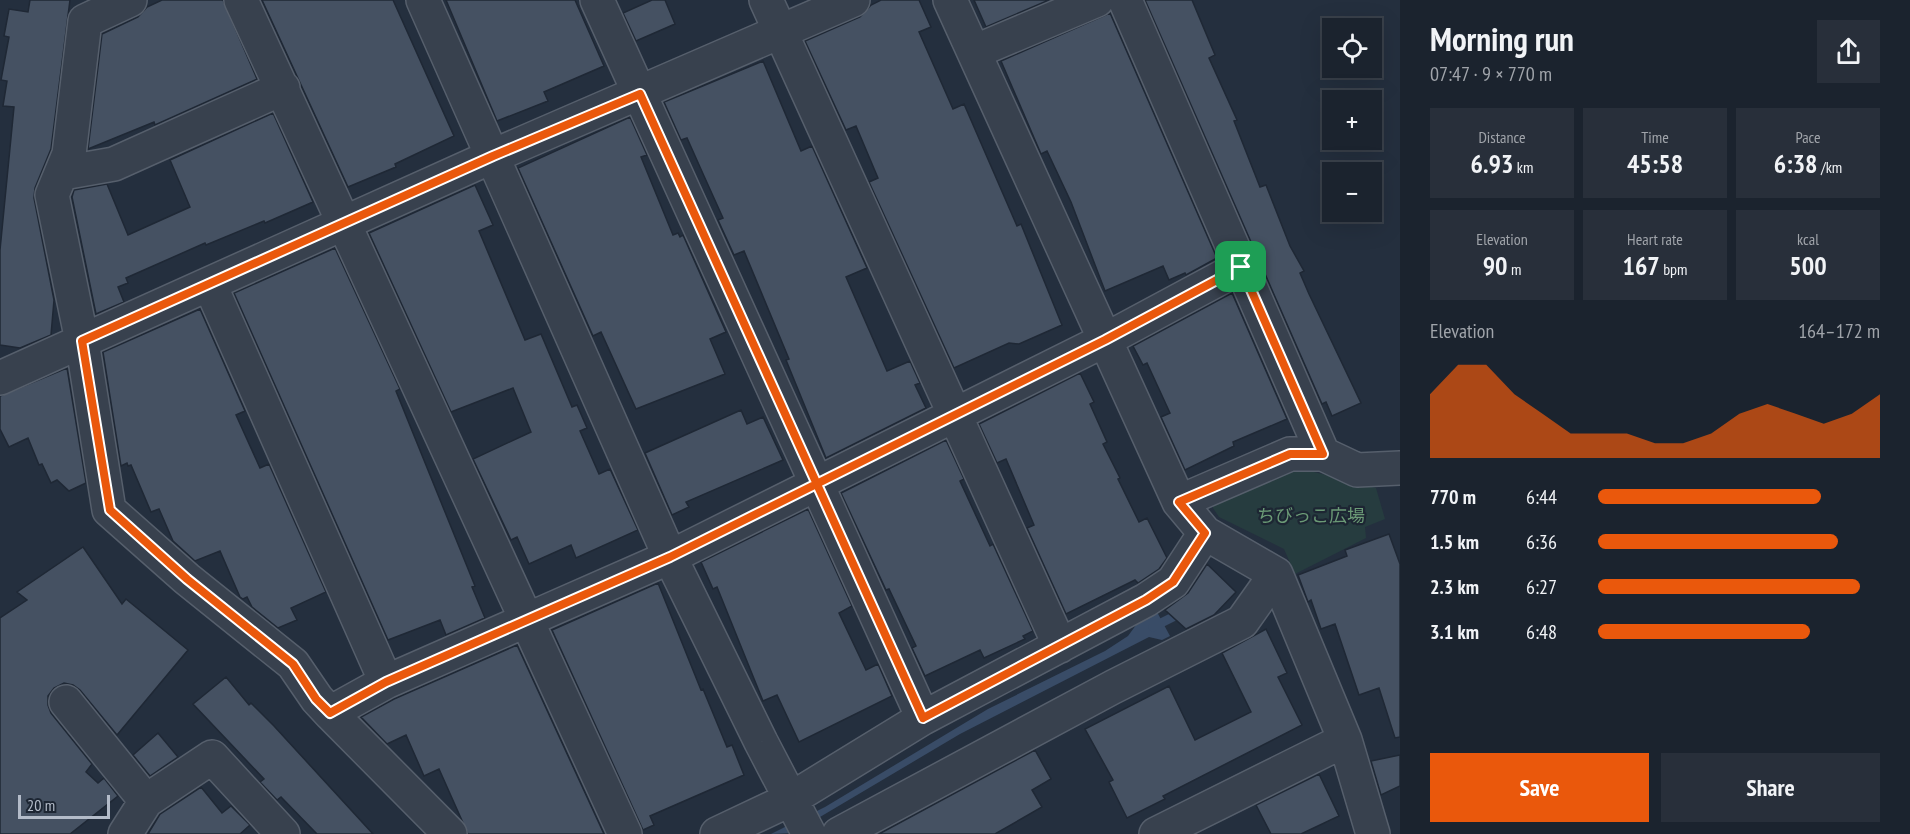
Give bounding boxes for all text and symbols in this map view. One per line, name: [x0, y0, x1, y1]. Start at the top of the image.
text: Morning run: [1430, 17, 1574, 60]
map controls: [1322, 18, 1382, 222]
button: locate: [1322, 18, 1382, 78]
button: share: [1817, 20, 1880, 83]
text: 07:47 · 9 × 770 m: [1430, 61, 1552, 87]
button: +: [1322, 90, 1382, 150]
text: Distance: [1478, 127, 1526, 147]
text: Time: [1641, 127, 1669, 147]
text: Pace: [1795, 127, 1821, 147]
text: 6.93: [1471, 147, 1513, 180]
text: 45:58: [1627, 147, 1683, 180]
text: 6:38: [1774, 147, 1818, 180]
text: km: [1513, 157, 1533, 177]
text: /km: [1818, 157, 1842, 177]
button: −: [1322, 162, 1382, 222]
text: Elevation: [1476, 229, 1528, 249]
text: Heart rate: [1627, 229, 1683, 249]
text: kcal: [1797, 229, 1819, 249]
pin: [1215, 241, 1266, 292]
text: 90: [1483, 249, 1508, 282]
text: 167: [1622, 249, 1660, 282]
text: 500: [1789, 249, 1827, 282]
icon: arrive: [1224, 250, 1257, 283]
text: m: [1508, 259, 1521, 279]
text: bpm: [1660, 259, 1688, 279]
text: Elevation: [1430, 318, 1494, 344]
text: 164–172 m: [1798, 318, 1880, 344]
text: 770 m: [1430, 484, 1476, 510]
text: 6:44: [1526, 484, 1557, 510]
park label: ちびっこ広場: [1257, 504, 1365, 527]
text: 1.5 km: [1430, 529, 1479, 555]
text: 6:36: [1526, 529, 1557, 555]
text: 2.3 km: [1430, 574, 1479, 600]
text: 6:27: [1526, 574, 1557, 600]
text: 3.1 km: [1430, 619, 1479, 645]
text: 6:48: [1526, 619, 1557, 645]
button: Save: [1430, 753, 1649, 822]
button: Share: [1661, 753, 1880, 822]
scale bar: [18, 792, 110, 820]
text: 20 m: [27, 795, 55, 815]

